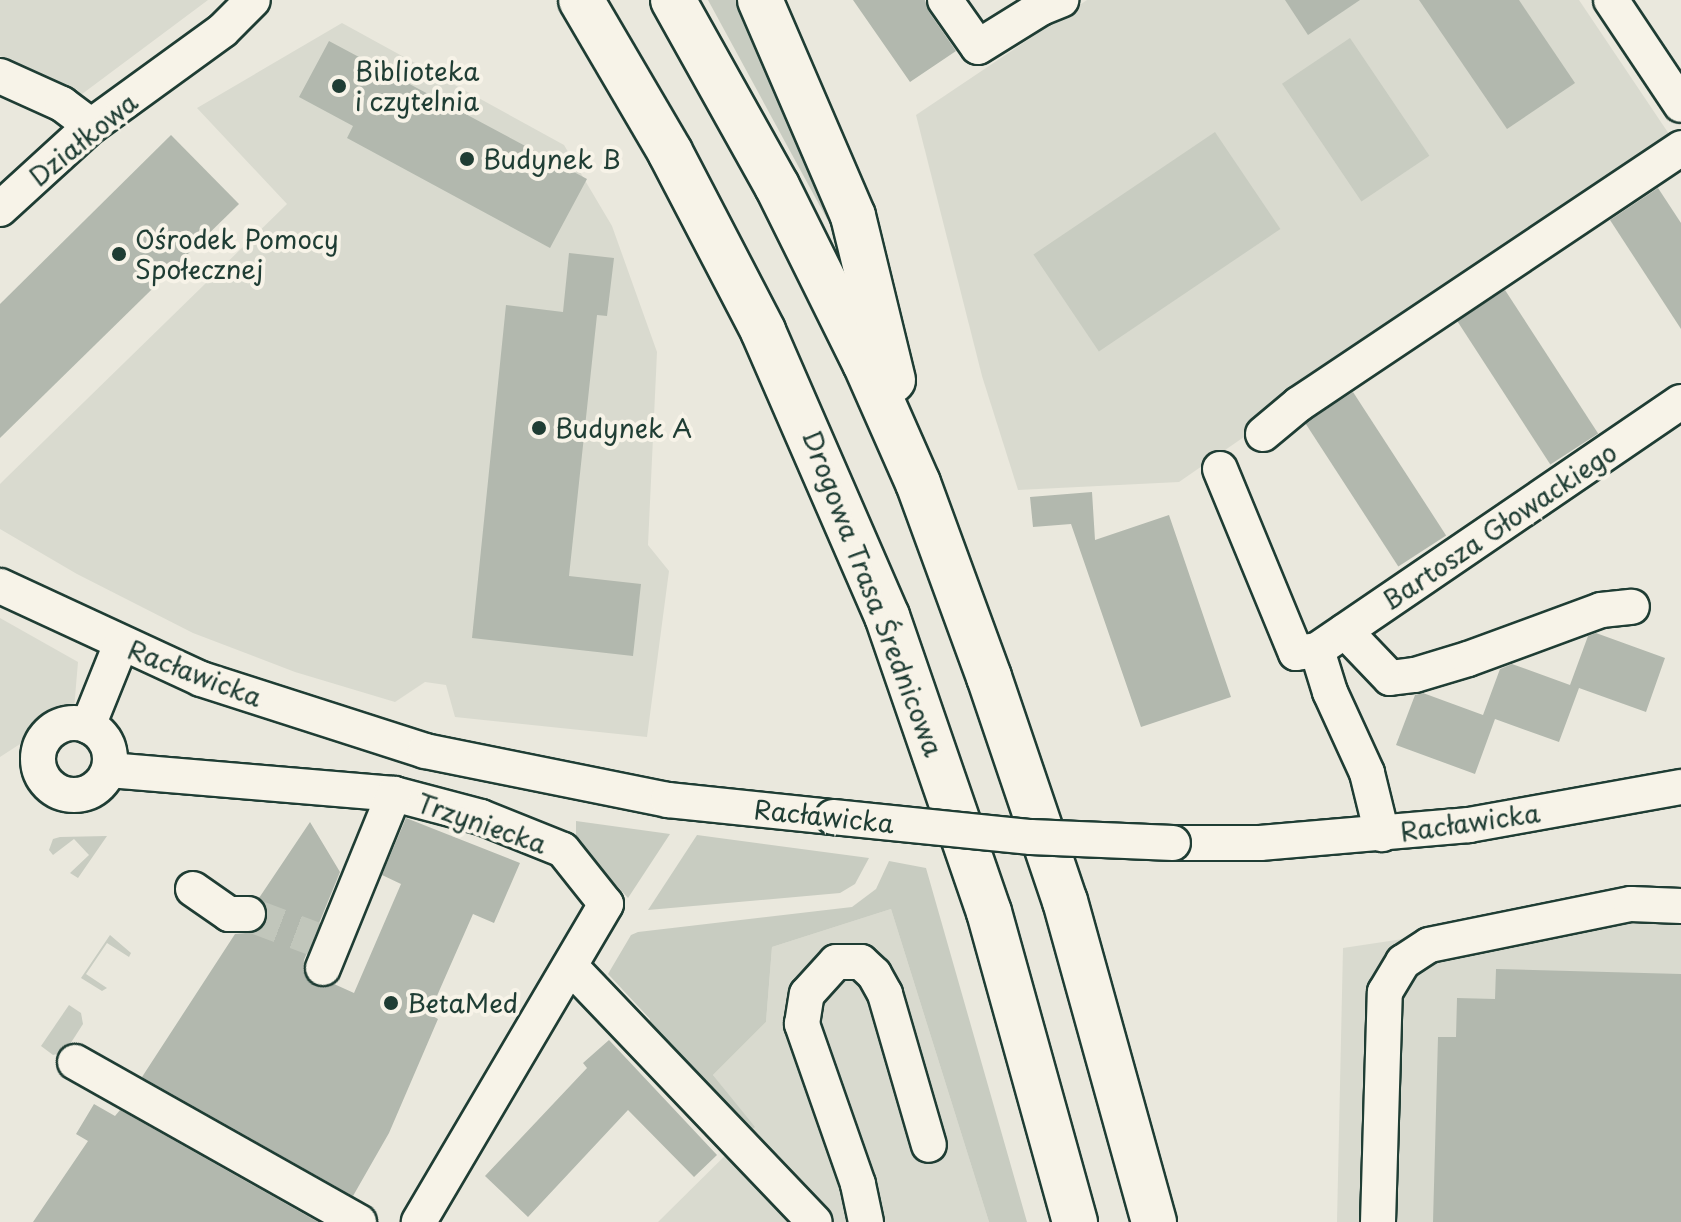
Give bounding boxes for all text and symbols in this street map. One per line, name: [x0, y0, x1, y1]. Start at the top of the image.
place label: Biblioteka i czytelnia: [355, 55, 480, 116]
marker: Biblioteka i czytelnia: [330, 77, 348, 95]
street label: Działkowa: [23, 86, 143, 192]
place label: Budynek B: [483, 143, 618, 175]
marker: Budynek B: [458, 150, 476, 168]
place label: Ośrodek Pomocy Społecznej: [135, 223, 340, 284]
marker: Ośrodek Pomocy Społecznej: [110, 245, 128, 263]
place label: Budynek A: [555, 412, 693, 444]
marker: Budynek A: [530, 419, 548, 437]
street label: Drogowa Trasa Średnicowa: [797, 427, 949, 759]
street label: Bartosza Głowackiego: [1375, 436, 1623, 616]
street label: Racławicka: [124, 633, 266, 713]
street label: Trzyniecka: [413, 786, 551, 860]
street label: Racławicka: [752, 793, 896, 839]
street label: Racławicka: [1398, 797, 1542, 847]
place label: BetaMed: [407, 987, 518, 1019]
marker: BetaMed: [382, 994, 400, 1012]

